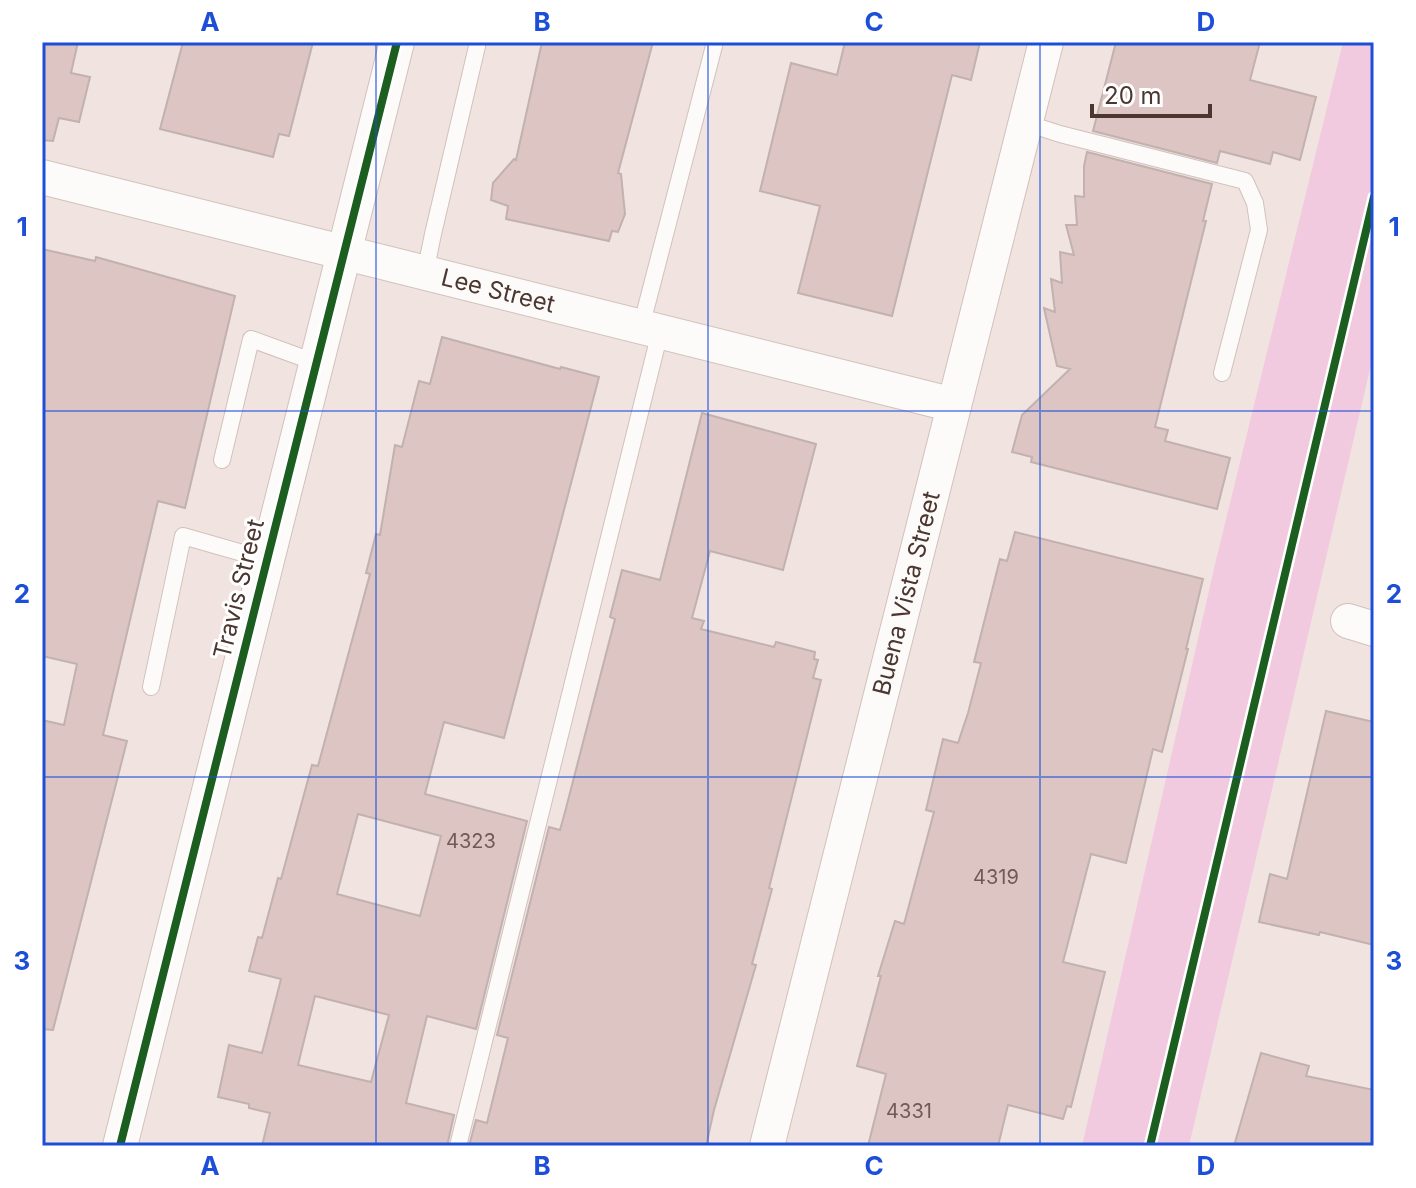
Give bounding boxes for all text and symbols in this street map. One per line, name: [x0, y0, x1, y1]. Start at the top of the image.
text: A: [200, 6, 220, 37]
text: B: [533, 6, 551, 37]
text: C: [864, 6, 884, 37]
text: D: [1197, 6, 1215, 37]
scale bar: [1092, 68, 1210, 118]
text: 20 m: [1104, 81, 1162, 110]
text: 1: [16, 211, 28, 242]
text: 1: [1388, 211, 1400, 242]
street label: Lee Street: [438, 262, 558, 319]
street label: Buena Vista Street: [866, 488, 946, 698]
street label: Travis Street: [207, 516, 270, 662]
text: 2: [14, 578, 30, 609]
text: 2: [1386, 578, 1402, 609]
house number: 4323: [446, 829, 496, 853]
house number: 4319: [973, 865, 1019, 889]
text: 3: [14, 945, 30, 976]
text: 3: [1386, 945, 1402, 976]
house number: 4331: [886, 1099, 932, 1123]
text: A: [200, 1150, 220, 1181]
text: B: [533, 1150, 551, 1181]
text: C: [864, 1150, 884, 1181]
text: D: [1197, 1150, 1215, 1181]

